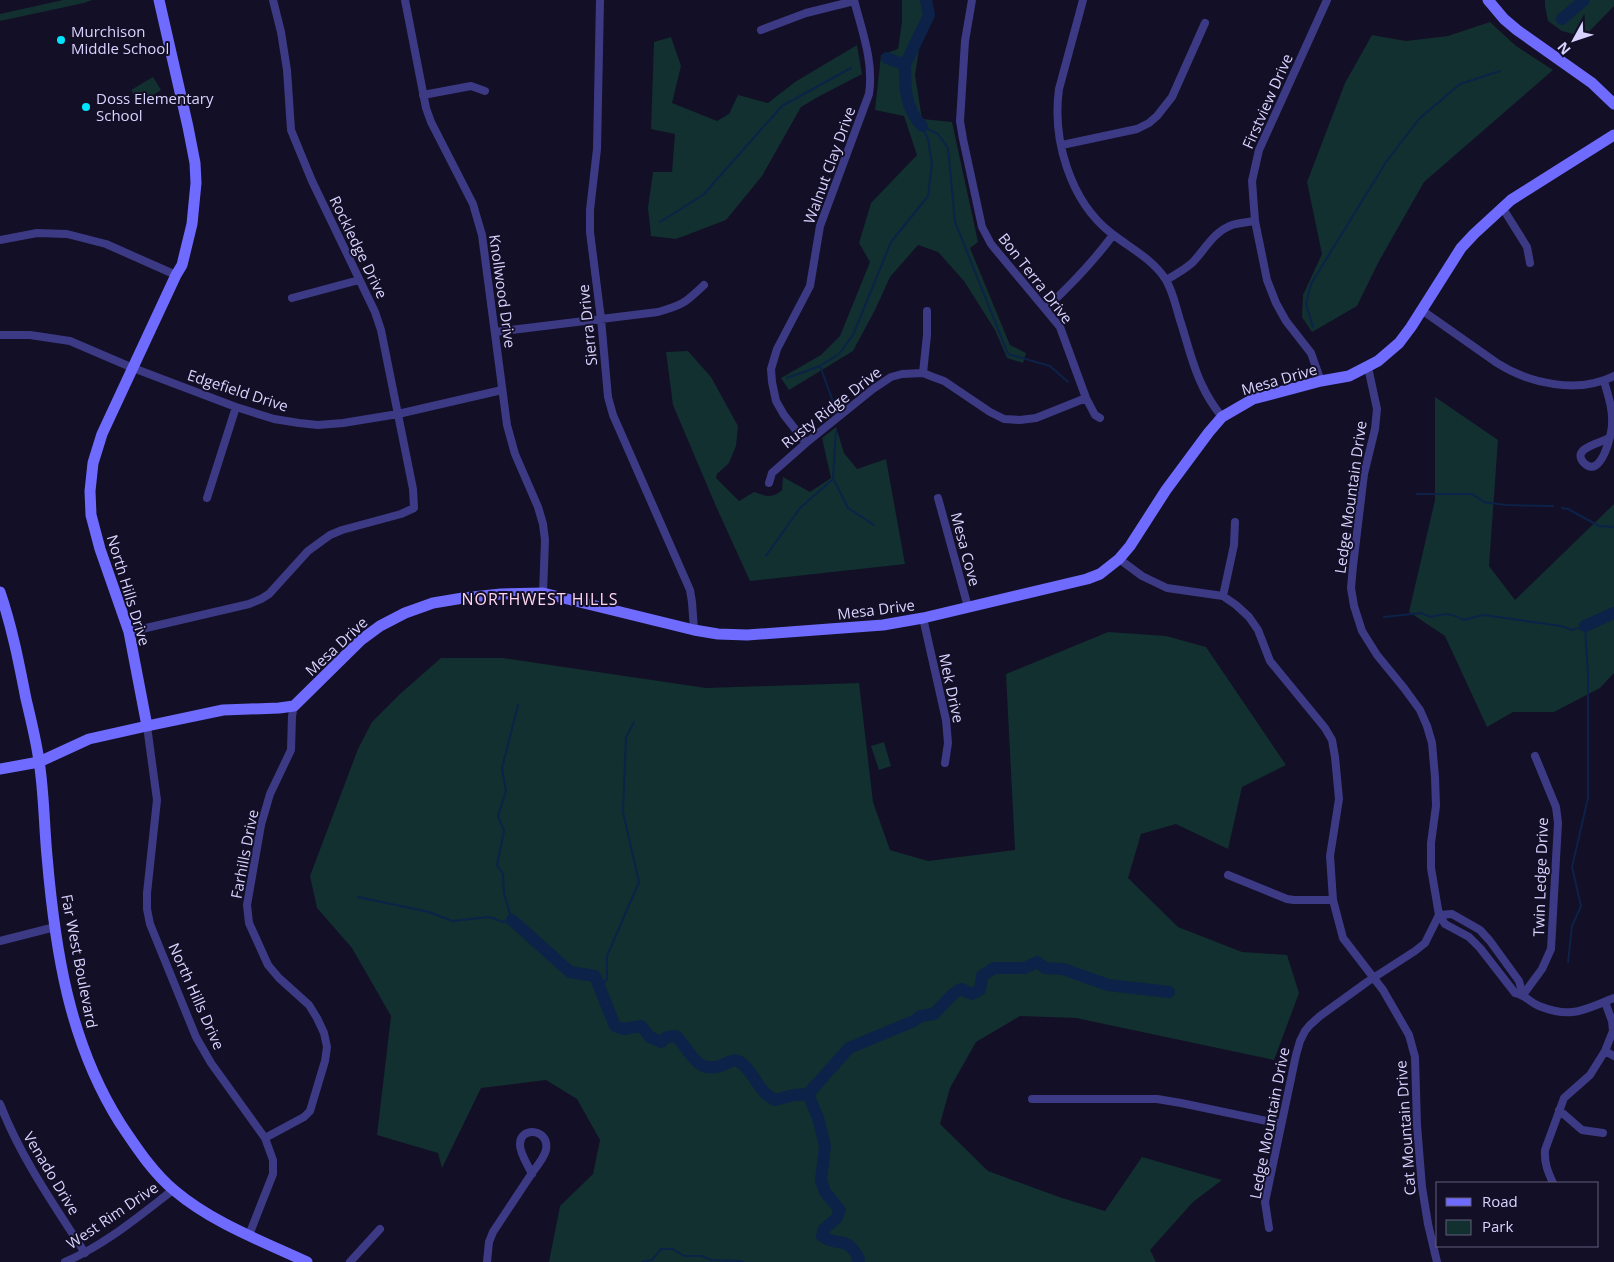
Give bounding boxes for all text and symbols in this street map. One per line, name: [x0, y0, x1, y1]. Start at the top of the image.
north arrow: [1549, 15, 1599, 65]
place label: Murchison Middle School: [71, 21, 169, 58]
marker: Murchison Middle School: [55, 34, 67, 46]
text: N: [1553, 38, 1575, 59]
street label: Firstview Drive: [1237, 50, 1297, 152]
place label: Doss Elementary School: [96, 88, 214, 125]
marker: Doss Elementary School: [80, 101, 92, 113]
street label: Walnut Clay Drive: [799, 104, 859, 226]
street label: Rockledge Drive: [325, 192, 393, 302]
street label: Bon Terra Drive: [994, 229, 1078, 327]
street label: Knollwood Drive: [485, 233, 521, 349]
street label: Sierra Drive: [573, 283, 601, 367]
street label: Mesa Drive: [1239, 359, 1319, 399]
street label: Rusty Ridge Drive: [777, 362, 885, 452]
street label: Edgefield Drive: [185, 364, 291, 416]
street label: Ledge Mountain Drive: [1329, 419, 1371, 575]
street label: Mesa Cove: [947, 510, 985, 588]
street label: North Hills Drive: [103, 532, 155, 648]
district label: NORTHWEST HILLS: [461, 588, 619, 610]
street label: Mesa Drive: [836, 594, 916, 624]
street label: Mesa Drive: [301, 612, 371, 680]
street label: Mek Drive: [935, 651, 969, 725]
street label: Farhills Drive: [226, 808, 262, 900]
street label: Twin Ledge Drive: [1528, 817, 1552, 937]
street label: Far West Boulevard: [57, 892, 103, 1030]
street label: North Hills Drive: [164, 939, 230, 1053]
street label: Ledge Mountain Drive: [1244, 1045, 1294, 1201]
street label: Cat Mountain Drive: [1390, 1060, 1420, 1196]
street label: Venado Drive: [19, 1128, 85, 1218]
street label: West Rim Drive: [62, 1177, 162, 1253]
legend: [1436, 1182, 1599, 1247]
text: Road: [1482, 1191, 1518, 1211]
text: Park: [1482, 1216, 1513, 1236]

